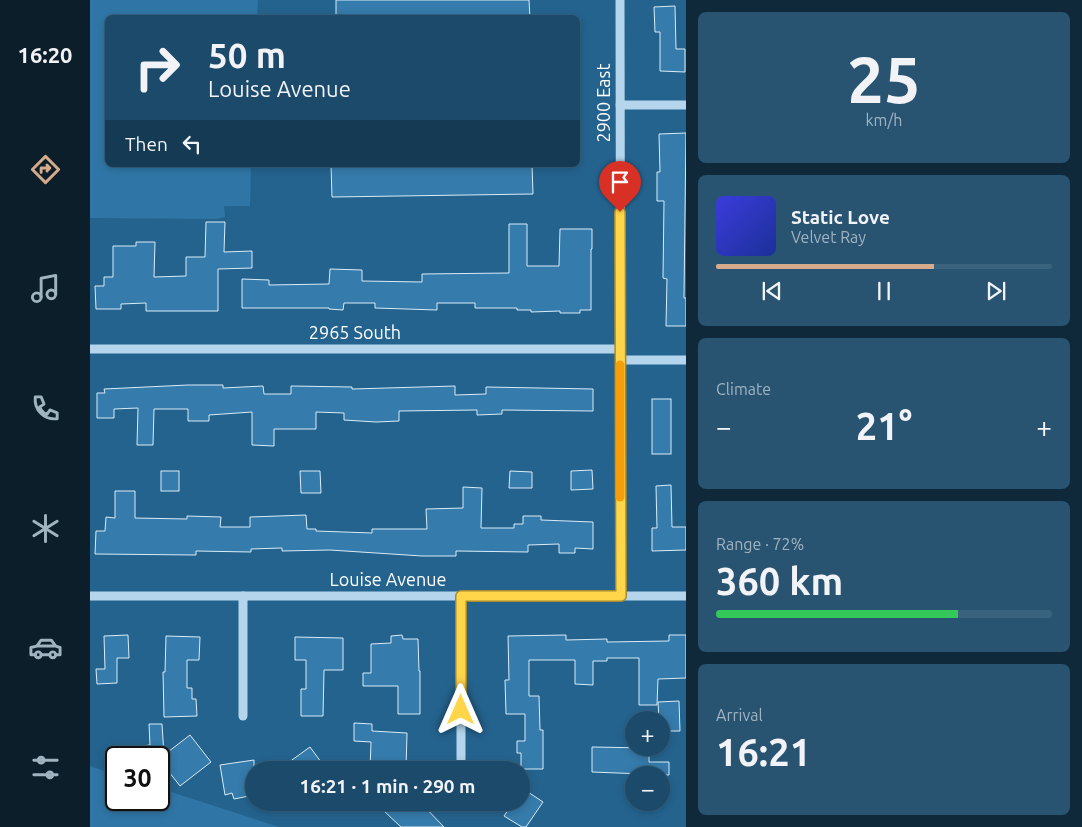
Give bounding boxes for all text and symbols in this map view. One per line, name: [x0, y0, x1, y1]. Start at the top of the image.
icon: right: [125, 35, 190, 100]
text: 50 m: [208, 35, 286, 75]
text: 16:20: [17, 42, 73, 67]
text: 25: [847, 42, 921, 115]
street label: 2900 East: [593, 64, 613, 142]
text: Louise Avenue: [208, 76, 351, 101]
text: km/h: [866, 111, 902, 129]
icon: left: [178, 130, 206, 158]
text: Then: [125, 133, 168, 155]
icon: directions: [28, 152, 63, 187]
pin: [599, 161, 641, 212]
icon: arrive: [606, 168, 634, 196]
text: Static Love: [791, 206, 890, 228]
text: Velvet Ray: [791, 228, 866, 246]
icon: music: [28, 271, 63, 306]
icon: previous: [758, 277, 786, 305]
icon: pause: [870, 277, 898, 305]
icon: next: [982, 277, 1010, 305]
street label: 2965 South: [309, 322, 401, 342]
text: Climate: [716, 380, 771, 398]
icon: phone: [28, 391, 63, 426]
text: 21°: [856, 405, 912, 447]
text: −: [716, 411, 732, 442]
text: +: [1036, 411, 1052, 442]
icon: climate: [28, 511, 63, 546]
text: Range · 72%: [716, 535, 804, 553]
text: 360 km: [716, 560, 843, 602]
street label: Louise Avenue: [330, 569, 446, 589]
icon: car: [28, 630, 63, 665]
position arrow: [434, 683, 486, 735]
text: Arrival: [716, 706, 763, 724]
map controls: [625, 711, 670, 811]
button: +: [625, 711, 670, 756]
text: 16:21: [716, 731, 811, 773]
speed limit sign: 30: [105, 746, 170, 811]
icon: filters: [28, 750, 63, 785]
button: −: [625, 766, 670, 811]
text: 16:21 · 1 min · 290 m: [300, 775, 475, 797]

